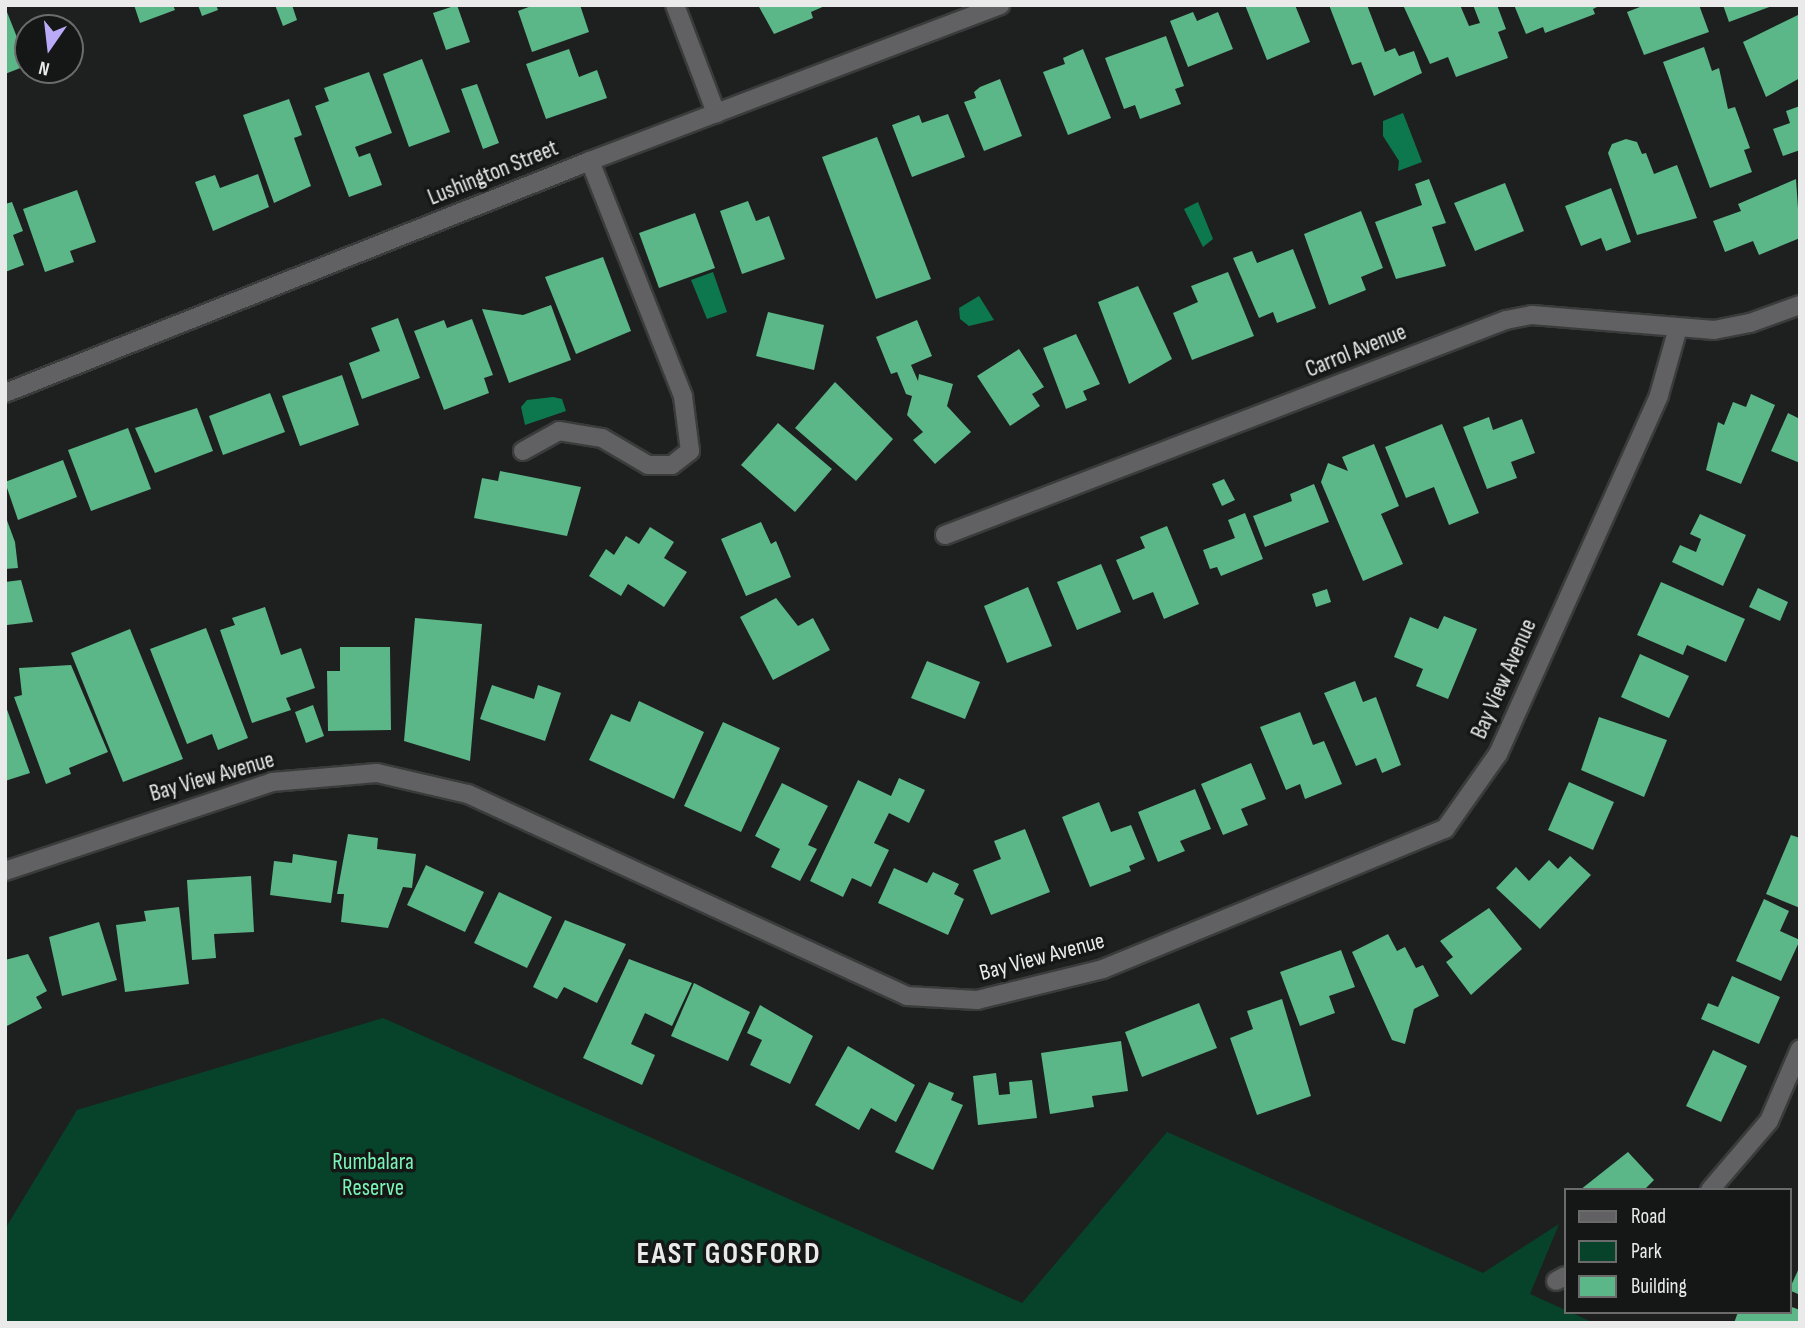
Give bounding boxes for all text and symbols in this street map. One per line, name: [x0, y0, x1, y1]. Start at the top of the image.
north arrow: [14, 14, 84, 84]
text: N: [37, 56, 52, 80]
street label: Lushington Street: [424, 134, 562, 212]
street label: Carrol Avenue: [1302, 318, 1410, 384]
street label: Bay View Avenue: [1465, 615, 1543, 743]
street label: Bay View Avenue: [147, 746, 277, 808]
street label: Bay View Avenue: [977, 927, 1107, 987]
park label: Rumbalara Reserve: [332, 1148, 414, 1202]
legend: [1563, 1188, 1791, 1314]
text: Road: [1631, 1204, 1666, 1229]
district label: EAST GOSFORD: [638, 1236, 820, 1272]
text: Park: [1631, 1239, 1662, 1264]
text: Building: [1631, 1274, 1687, 1299]

